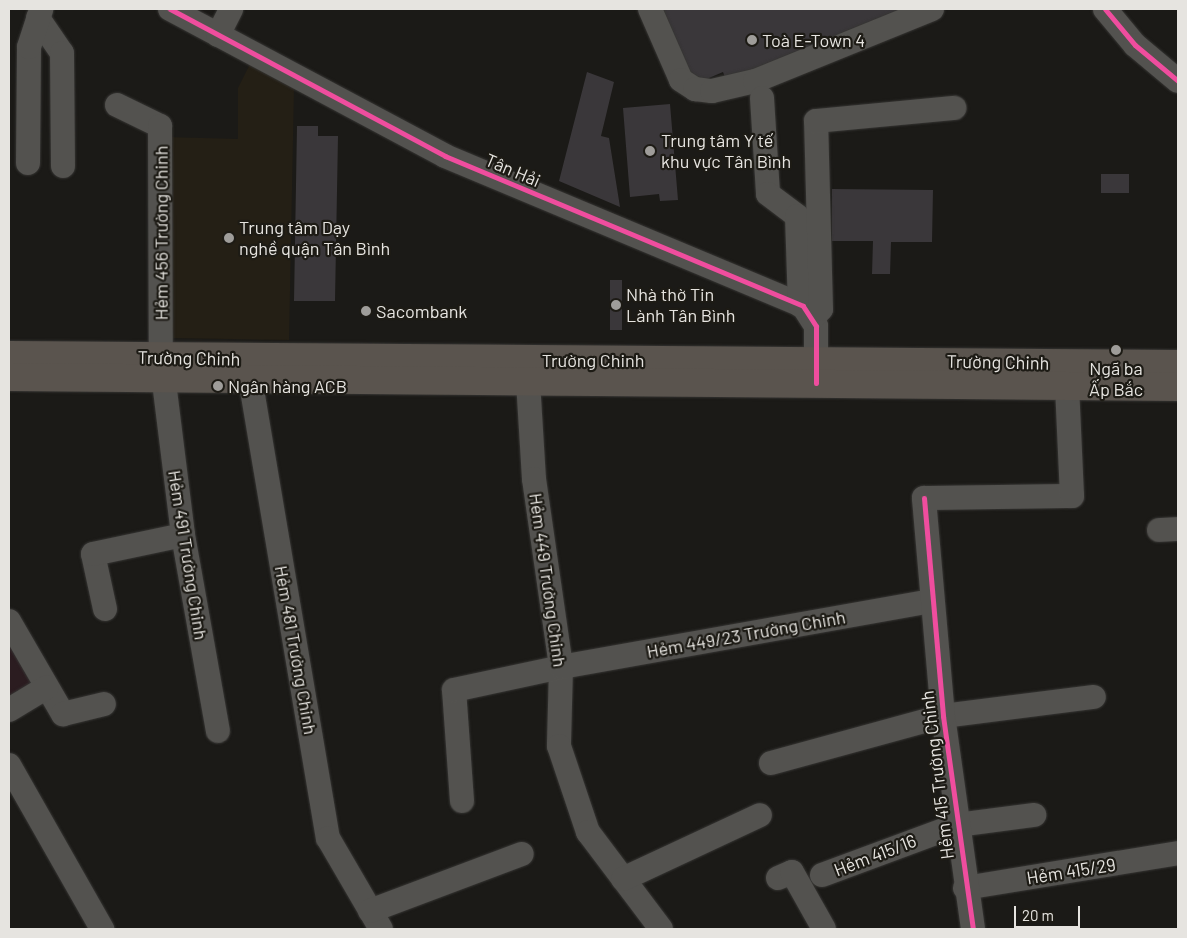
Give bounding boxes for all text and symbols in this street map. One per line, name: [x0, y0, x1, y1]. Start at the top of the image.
place label: Toà E-Town 4: [762, 29, 865, 51]
marker: Toà E-Town 4: [746, 34, 758, 46]
place label: Trung tâm Y tế khu vực Tân Bình: [661, 130, 791, 172]
marker: Trung tâm Y tế khu vực Tân Bình: [643, 144, 657, 158]
street label: Hẻm 456 Trường Chinh: [150, 146, 172, 320]
street label: Tân Hải: [482, 149, 544, 191]
place label: Trung tâm Dạy nghề quận Tân Bình: [239, 217, 390, 260]
marker: Trung tâm Dạy nghề quận Tân Bình: [223, 232, 235, 244]
place label: Nhà thờ Tin Lành Tân Bình: [626, 284, 735, 326]
marker: Nhà thờ Tin Lành Tân Bình: [610, 299, 622, 311]
place label: Sacombank: [376, 300, 467, 322]
marker: Sacombank: [360, 305, 372, 317]
marker: Ngã ba Ấp Bắc: [1110, 344, 1122, 356]
street label: Trường Chinh: [137, 346, 241, 370]
street label: Trường Chinh: [542, 349, 644, 371]
street label: Trường Chinh: [946, 350, 1050, 374]
place label: Ngã ba Ấp Bắc: [1089, 358, 1143, 400]
place label: Ngân hàng ACB: [228, 375, 347, 397]
marker: Ngân hàng ACB: [212, 380, 224, 392]
street label: Hẻm 491 Trường Chinh: [164, 469, 212, 641]
street label: Hẻm 449 Trường Chinh: [525, 492, 571, 668]
street label: Hẻm 481 Trường Chinh: [270, 564, 322, 736]
street label: Hẻm 449/23 Trường Chinh: [645, 606, 847, 662]
street label: Hẻm 415 Trường Chinh: [916, 689, 958, 861]
street label: Hẻm 415/16: [831, 829, 919, 881]
street label: Hẻm 415/29: [1025, 853, 1117, 889]
scale bar: [1017, 896, 1083, 928]
text: 20 m: [1022, 906, 1054, 924]

